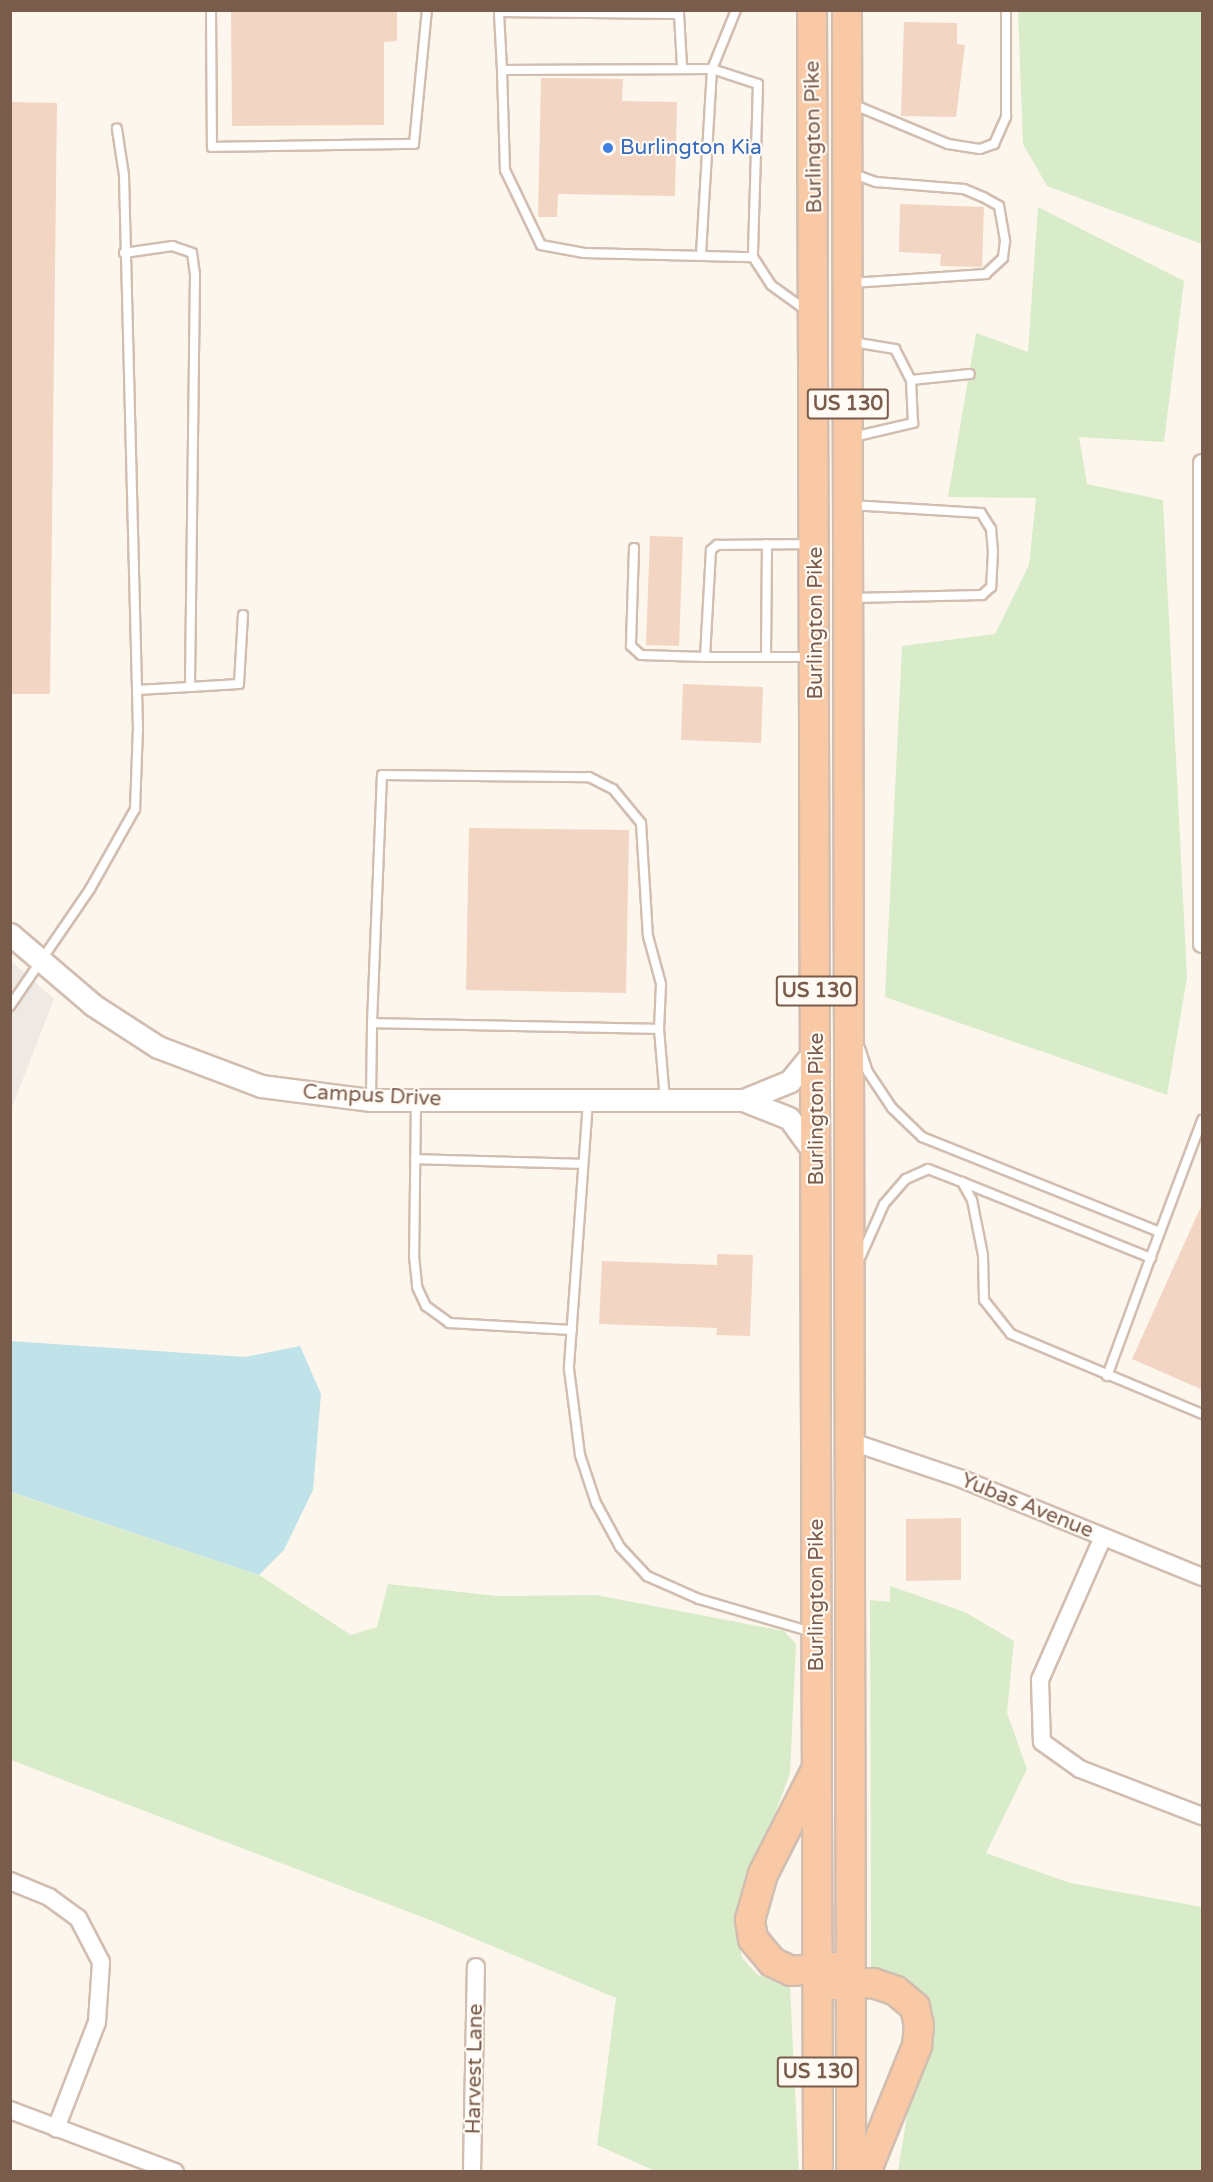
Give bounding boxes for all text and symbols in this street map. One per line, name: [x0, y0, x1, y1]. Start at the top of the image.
street label: Burlington Pike: [800, 60, 828, 214]
place label: Burlington Kia: [620, 135, 762, 161]
marker: Burlington Kia: [601, 141, 615, 155]
road number: US 130: [806, 387, 890, 421]
street label: Burlington Pike: [803, 547, 829, 699]
road number: US 130: [775, 974, 859, 1008]
street label: Burlington Pike: [804, 1033, 830, 1185]
street label: Campus Drive: [302, 1080, 442, 1112]
street label: Yubas Avenue: [957, 1468, 1097, 1544]
street label: Burlington Pike: [804, 1519, 830, 1671]
street label: Harvest Lane: [461, 2003, 489, 2135]
road number: US 130: [776, 2055, 860, 2089]

